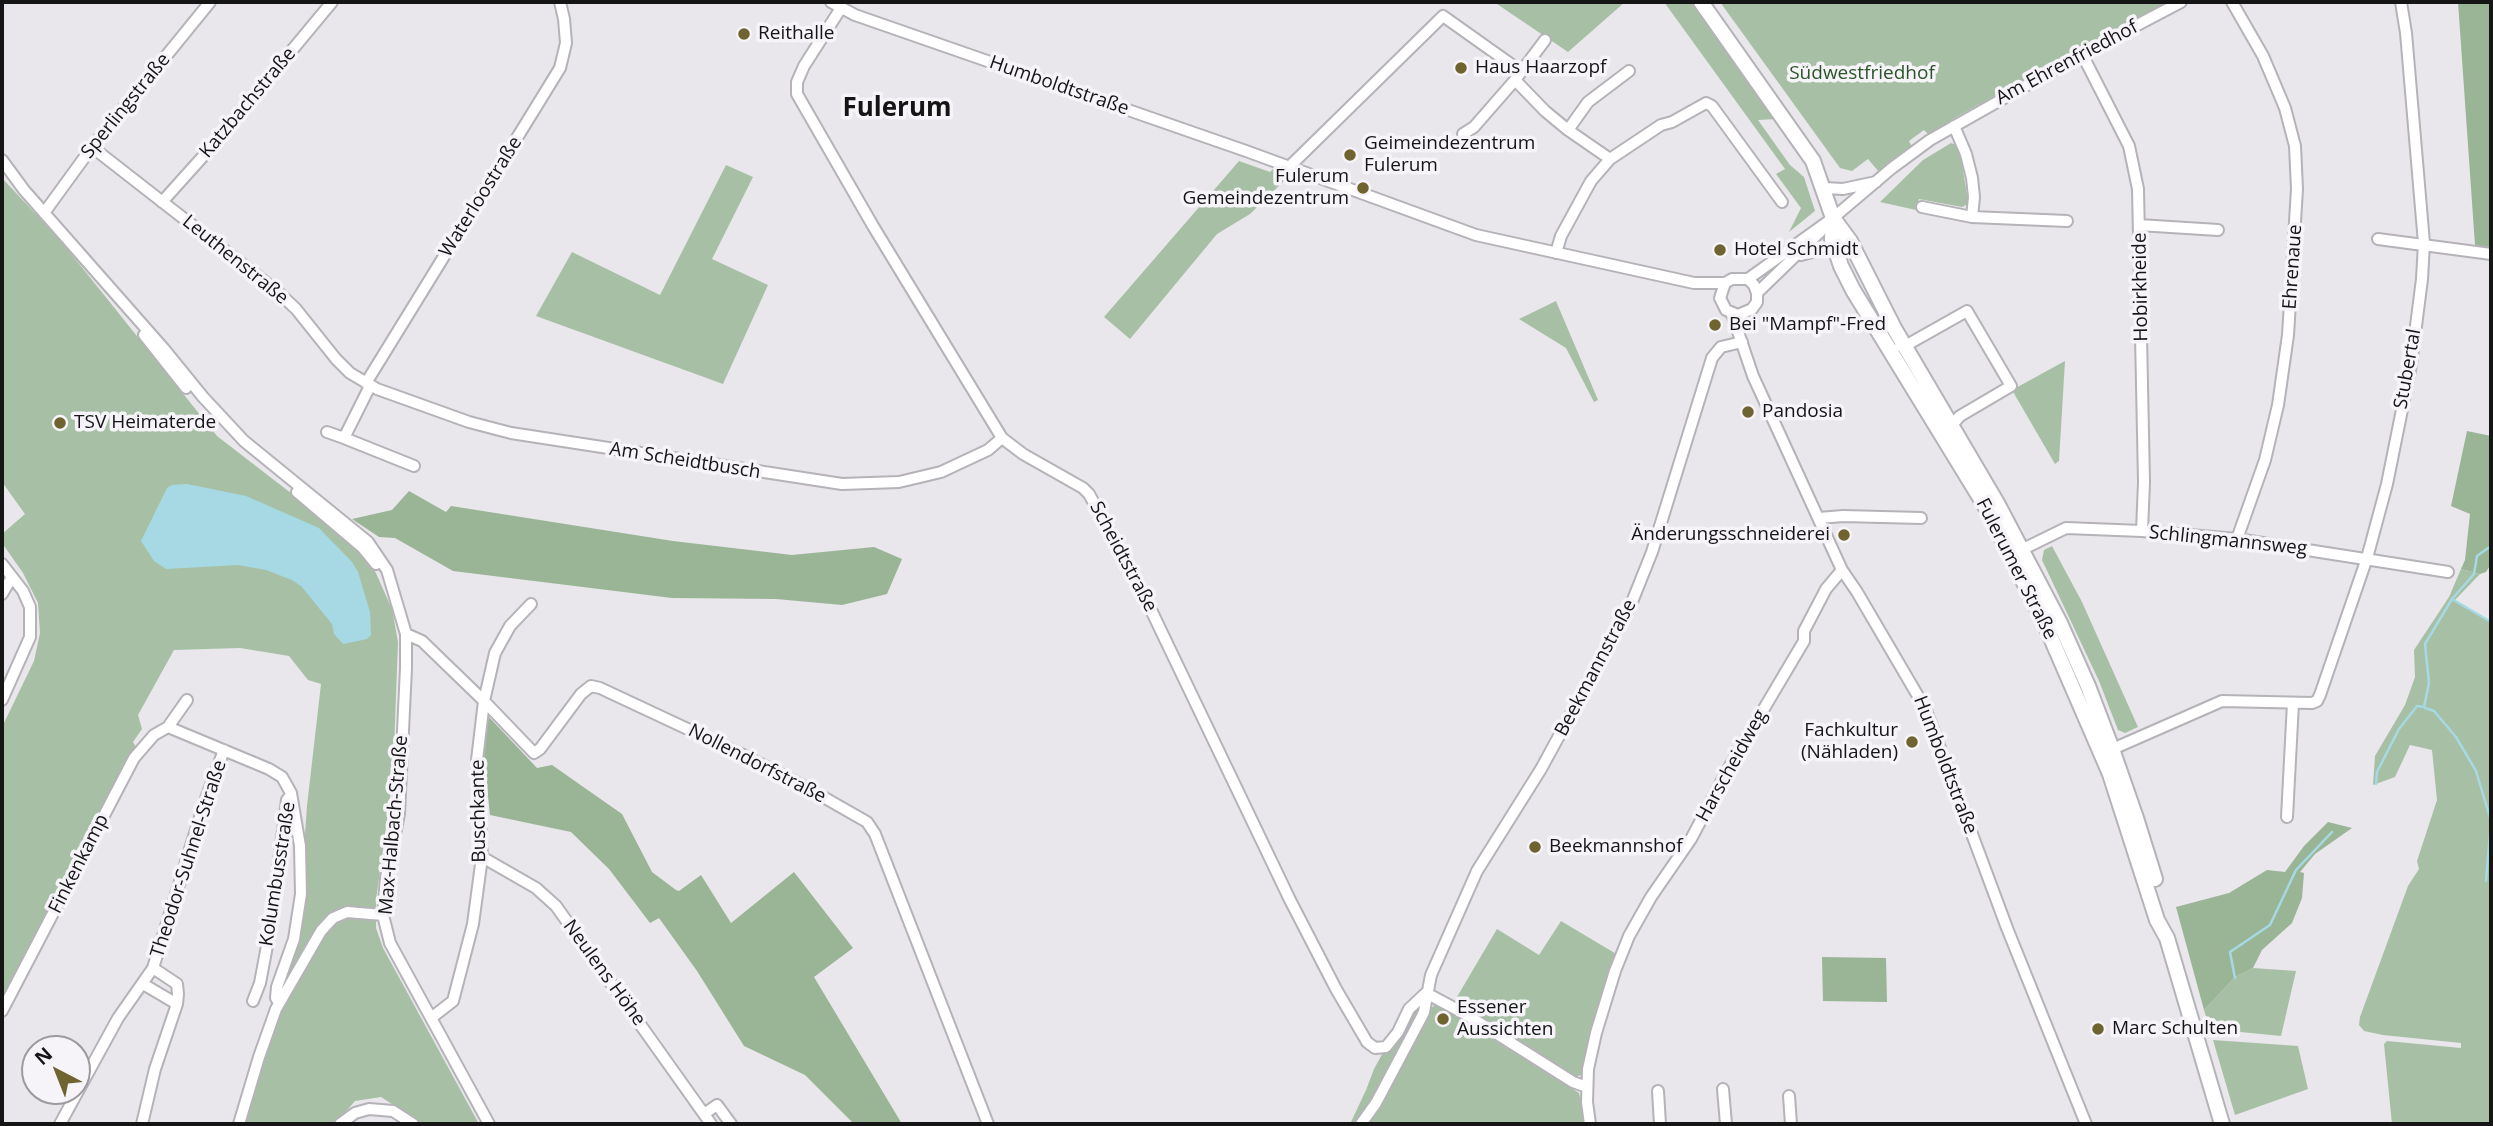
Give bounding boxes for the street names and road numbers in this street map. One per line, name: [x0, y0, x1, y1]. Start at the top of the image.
street label: Am Ehrenfriedhof: [1992, 16, 2142, 110]
street label: Katzbachstraße: [195, 43, 301, 163]
street label: Sperlingstraße: [77, 49, 175, 163]
street label: Humboldtstraße: [986, 51, 1132, 121]
street label: Waterloostraße: [435, 133, 527, 261]
street label: Leuthenstraße: [177, 210, 293, 310]
street label: Ehrenaue: [2279, 224, 2307, 310]
street label: Hobirkheide: [2129, 232, 2153, 342]
street label: Stubertal: [2390, 327, 2426, 411]
street label: Am Scheidtbusch: [608, 438, 762, 484]
street label: Fulerumer Straße: [1971, 495, 2061, 643]
street label: Scheidtstraße: [1084, 498, 1162, 616]
street label: Schlingmannsweg: [2148, 521, 2308, 561]
street label: Beekmannstraße: [1550, 596, 1642, 740]
street label: Humboldtstraße: [1908, 693, 1982, 837]
street label: Harscheidweg: [1692, 706, 1772, 826]
street label: Nollendorfstraße: [684, 719, 830, 809]
street label: Max-Halbach-Straße: [375, 734, 413, 916]
street label: Theodor-Suhnel-Straße: [146, 757, 232, 961]
street label: Buschkante: [467, 759, 491, 863]
street label: Kolumbusstraße: [255, 800, 301, 948]
street label: Finkenkamp: [44, 811, 114, 917]
street label: Neulens Höhe: [558, 916, 650, 1030]

